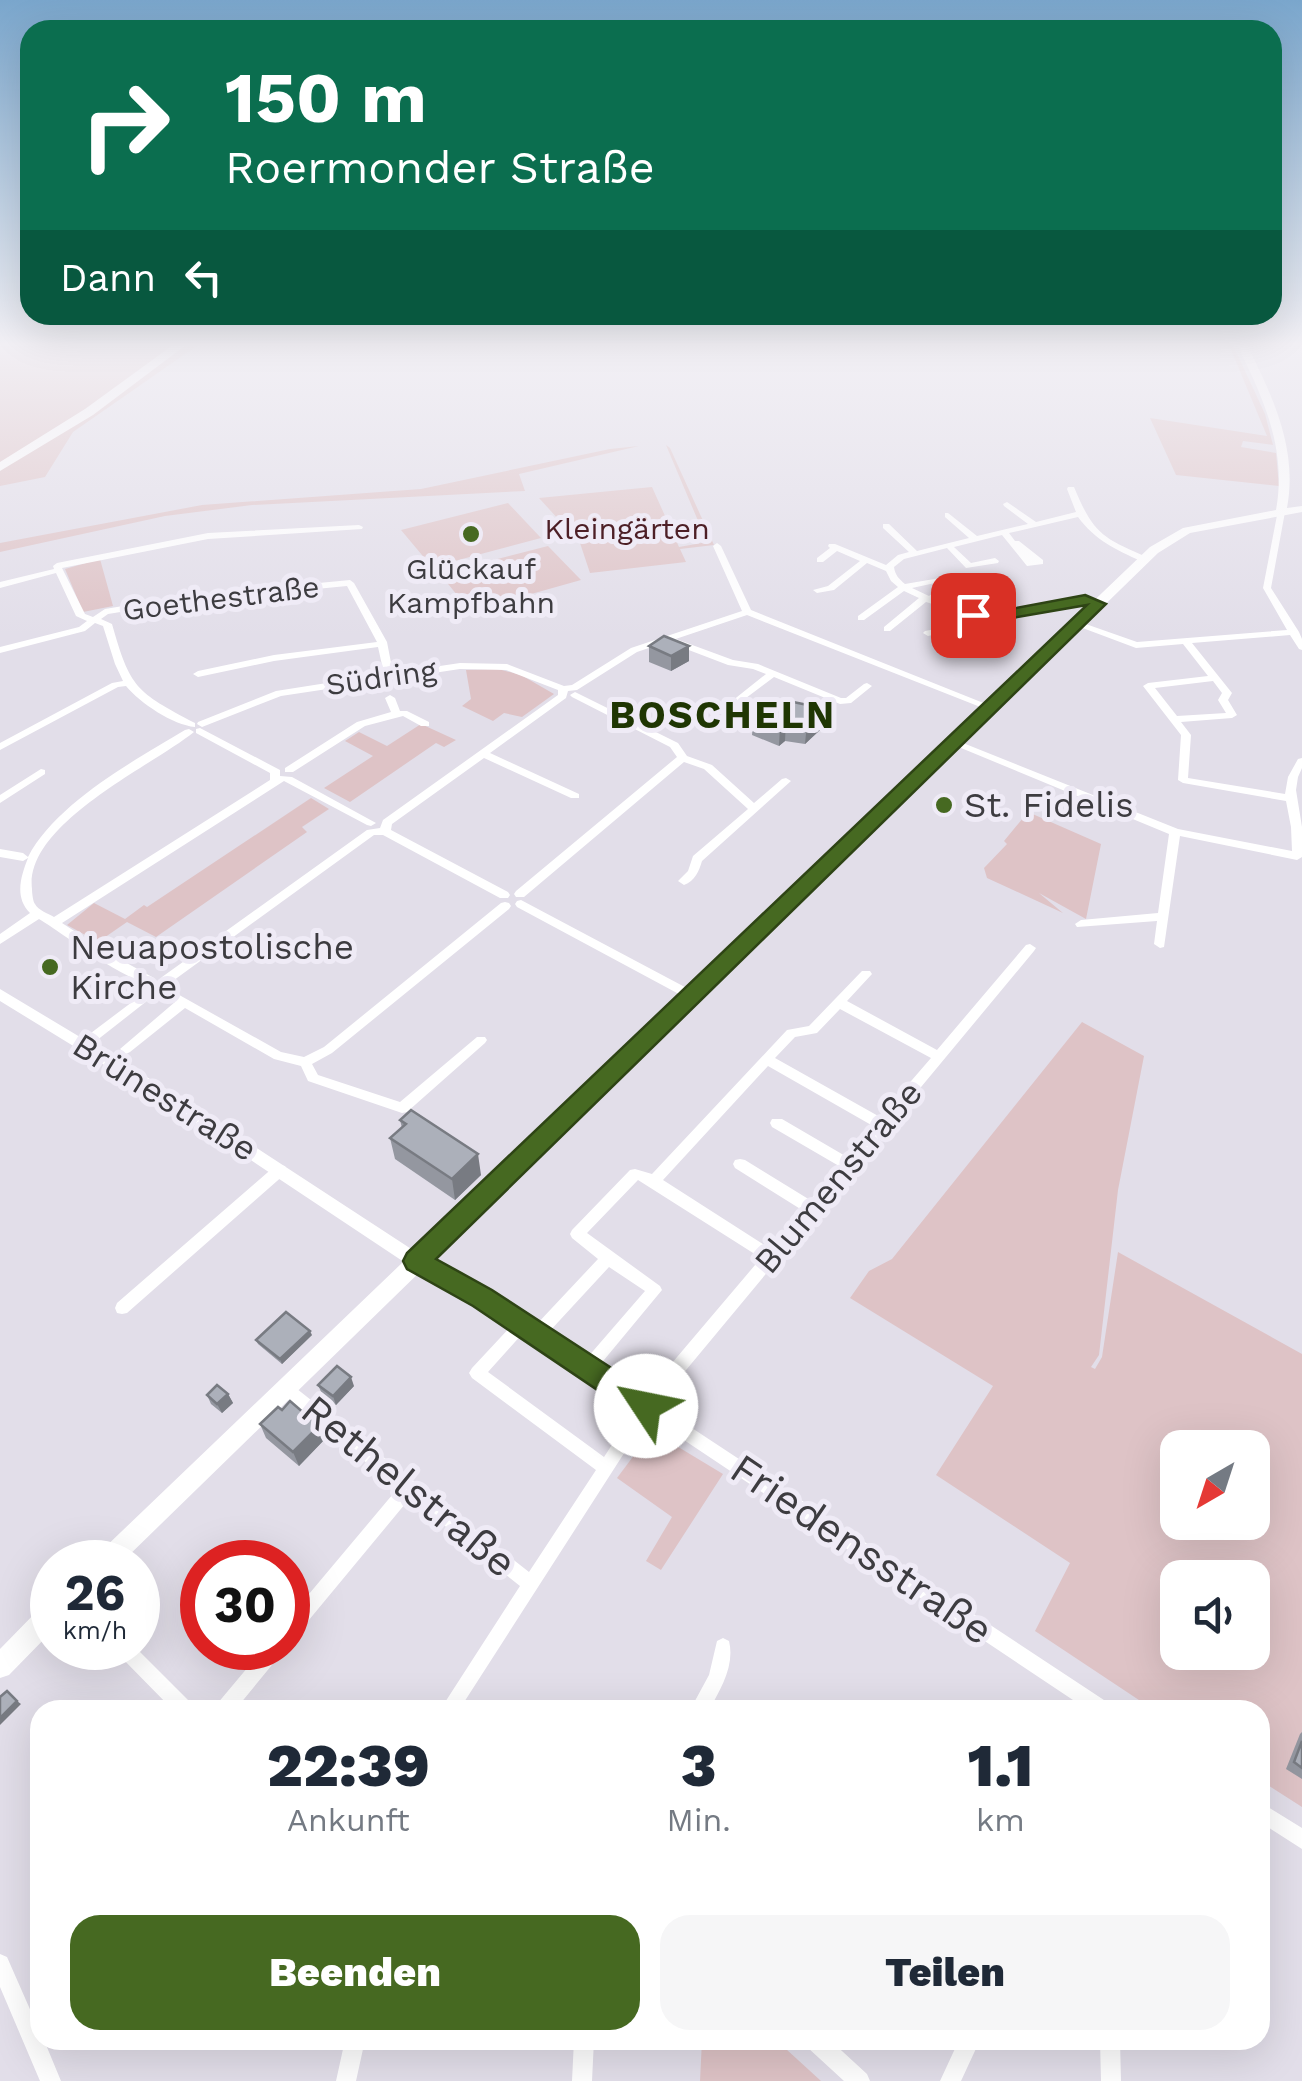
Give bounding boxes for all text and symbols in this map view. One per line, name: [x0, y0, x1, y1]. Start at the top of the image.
text: 150 m: [225, 57, 427, 139]
icon: right: [60, 60, 190, 190]
text: Roermonder Straße: [225, 141, 655, 194]
icon: left: [176, 250, 231, 305]
text: Dann: [60, 256, 156, 300]
park label: Kleingärten: [544, 511, 710, 546]
marker: Glückauf Kampfbahn: [460, 523, 482, 545]
place label: Glückauf Kampfbahn: [387, 551, 555, 620]
street label: Goethestraße: [121, 569, 321, 627]
pin: [931, 573, 1016, 658]
icon: arrive: [946, 588, 1001, 643]
street label: Südring: [324, 652, 439, 702]
district label: BOSCHELN: [609, 693, 837, 737]
place label: St. Fidelis: [964, 784, 1134, 826]
marker: St. Fidelis: [933, 794, 955, 816]
place label: Neuapostolische Kirche: [70, 926, 354, 1008]
marker: Neuapostolische Kirche: [39, 956, 61, 978]
street label: Brünestraße: [65, 1024, 265, 1170]
street label: Blumenstraße: [745, 1072, 931, 1282]
position arrow: [594, 1354, 698, 1458]
street label: Rethelstraße: [292, 1385, 526, 1587]
north arrow: [1160, 1430, 1270, 1540]
map controls: [1160, 1430, 1270, 1670]
street label: Friedensstraße: [722, 1443, 1002, 1655]
speed limit sign: 30: [180, 1540, 310, 1670]
button: sound: [1160, 1560, 1270, 1670]
text: 26: [65, 1563, 125, 1622]
text: km/h: [63, 1616, 127, 1645]
text: 22:39: [267, 1730, 430, 1801]
text: 3: [681, 1730, 717, 1801]
text: 1.1: [968, 1730, 1033, 1801]
text: Ankunft: [287, 1801, 410, 1839]
text: Min.: [667, 1801, 731, 1839]
text: km: [976, 1801, 1025, 1839]
button: Beenden: [70, 1915, 640, 2030]
button: Teilen: [660, 1915, 1230, 2030]

